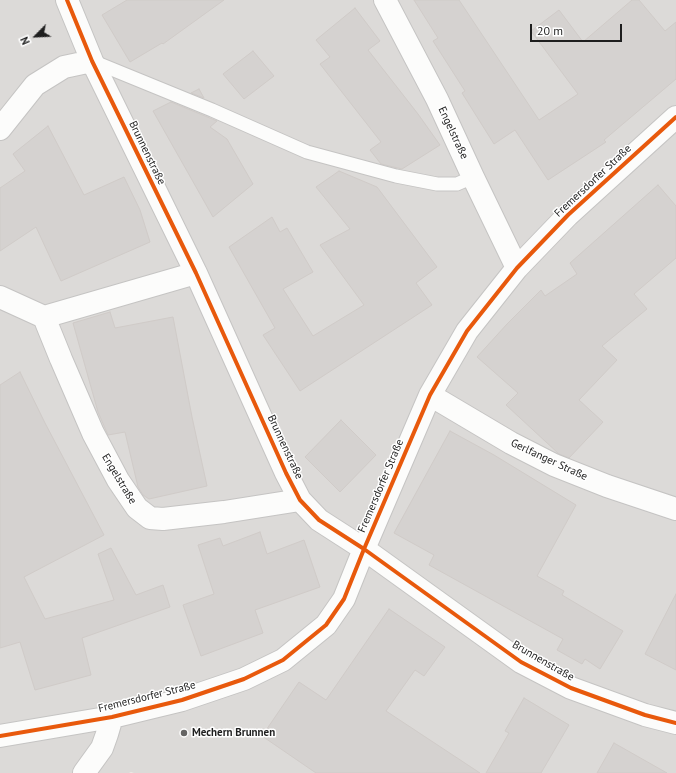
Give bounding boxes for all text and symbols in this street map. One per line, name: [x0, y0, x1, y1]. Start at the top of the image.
north arrow: [16, 16, 56, 56]
scale bar: [532, 16, 624, 42]
text: 20 m: [537, 23, 563, 38]
text: N: [17, 35, 33, 47]
street label: Engelstraße: [435, 105, 471, 161]
street label: Brunnenstraße: [126, 119, 168, 187]
street label: Fremersdorfer Straße: [552, 142, 634, 220]
street label: Brunnenstraße: [264, 413, 306, 481]
street label: Gerlfanger Straße: [508, 436, 590, 484]
street label: Fremersdorfer Straße: [355, 437, 407, 535]
street label: Engelstraße: [99, 451, 139, 507]
street label: Brunnenstraße: [510, 638, 576, 684]
street label: Fremersdorfer Straße: [97, 679, 197, 715]
place label: Mechern Brunnen: [192, 726, 275, 740]
marker: Mechern Brunnen: [179, 728, 189, 738]

